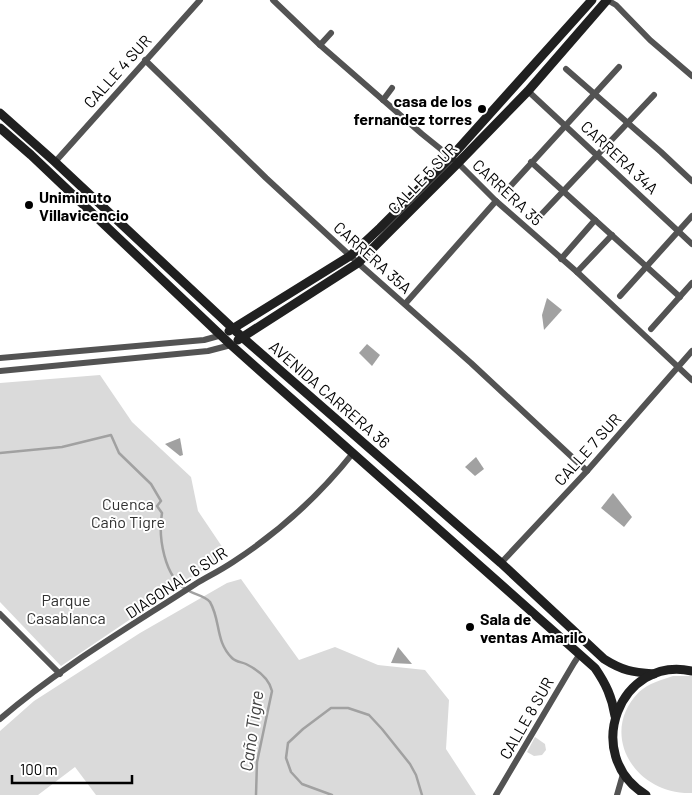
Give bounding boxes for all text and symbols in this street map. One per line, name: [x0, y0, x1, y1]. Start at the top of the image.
street label: CALLE 4 SUR: [79, 30, 155, 112]
place label: casa de los fernandez torres: [354, 91, 472, 128]
marker: casa de los fernandez torres: [476, 103, 488, 115]
street label: CARRERA 34A: [577, 116, 663, 198]
street label: CALLE 5 SUR: [383, 138, 461, 217]
street label: CARRERA 35: [469, 155, 547, 229]
place label: Uniminuto Villavicencio: [39, 187, 129, 224]
marker: Uniminuto Villavicencio: [23, 199, 35, 211]
street label: CARRERA 35A: [330, 217, 416, 297]
street label: AVENIDA CARRERA 36: [266, 336, 394, 452]
street label: CALLE 7 SUR: [550, 409, 625, 489]
park label: Cuenca Caño Tigre: [91, 494, 165, 531]
street label: DIAGONAL 6 SUR: [122, 542, 230, 622]
park label: Parque Casablanca: [26, 590, 106, 627]
place label: Sala de ventas Amarilo: [480, 609, 587, 646]
marker: Sala de ventas Amarilo: [464, 621, 476, 633]
street label: CALLE 8 SUR: [495, 673, 557, 762]
water label: Caño Tigre: [234, 689, 268, 773]
scale bar: [12, 752, 132, 784]
text: 100 m: [20, 760, 58, 778]

